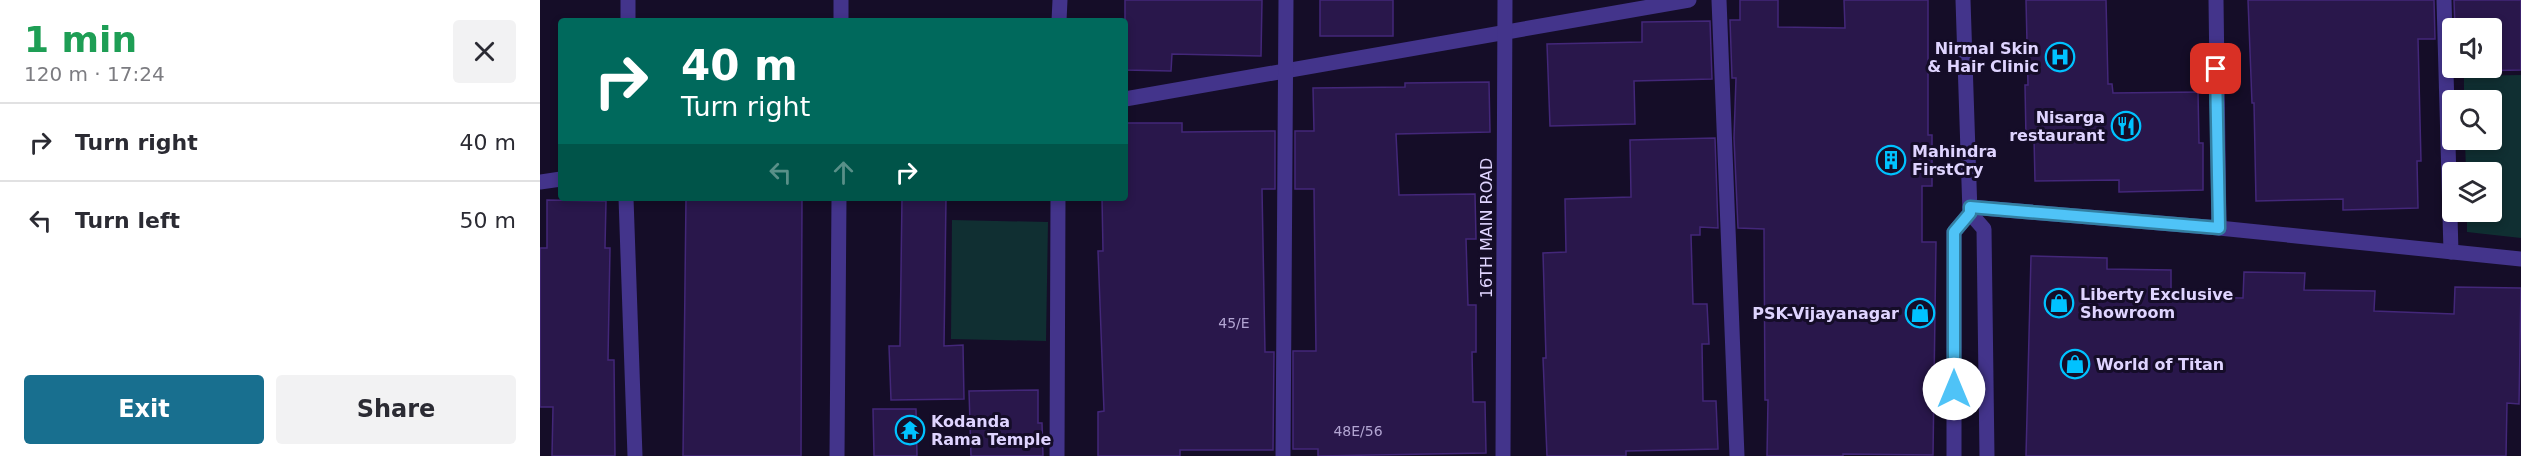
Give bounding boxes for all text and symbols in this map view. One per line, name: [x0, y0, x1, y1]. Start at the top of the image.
map controls: [2442, 18, 2502, 222]
button: sound: [2442, 18, 2502, 78]
text: 1 min: [24, 19, 137, 60]
button: close: [453, 20, 516, 83]
place label: Nirmal Skin & Hair Clinic: [1927, 39, 2039, 76]
text: 40 m: [681, 41, 798, 90]
hospital icon: Nirmal Skin & Hair Clinic: [2044, 41, 2076, 73]
icon: right: [582, 42, 660, 120]
pin: [2190, 43, 2241, 94]
icon: arrive: [2199, 52, 2232, 85]
text: 120 m · 17:24: [24, 62, 165, 86]
button: search: [2442, 90, 2502, 150]
text: Turn right: [681, 91, 810, 122]
place label: Nisarga restaurant: [2009, 108, 2105, 145]
restaurant icon: Nisarga restaurant: [2110, 110, 2142, 142]
icon: right: [24, 126, 57, 159]
text: Turn right: [75, 130, 198, 155]
text: 40 m: [460, 130, 516, 155]
place label: Mahindra FirstCry: [1912, 142, 1997, 179]
building icon: Mahindra FirstCry: [1875, 144, 1907, 176]
icon: left: [764, 156, 797, 189]
icon: ahead: [827, 156, 860, 189]
icon: right: [890, 156, 923, 189]
street label: 16TH MAIN ROAD: [1477, 158, 1496, 298]
button: layers: [2442, 162, 2502, 222]
icon: left: [24, 204, 57, 237]
text: Turn left: [75, 208, 180, 233]
text: 50 m: [460, 208, 516, 233]
place label: Liberty Exclusive Showroom: [2080, 285, 2234, 322]
shop icon: Liberty Exclusive Showroom: [2043, 287, 2075, 319]
shop icon: PSK-Vijayanagar: [1904, 297, 1936, 329]
place label: PSK-Vijayanagar: [1752, 304, 1899, 323]
house number: 45/E: [1218, 315, 1250, 331]
shop icon: World of Titan: [2059, 348, 2091, 380]
place label: World of Titan: [2096, 355, 2224, 374]
position arrow: [1922, 357, 1986, 421]
button: Exit: [24, 375, 264, 444]
button: Share: [276, 375, 516, 444]
place label: Kodanda Rama Temple: [931, 412, 1051, 449]
temple icon: Kodanda Rama Temple: [894, 414, 926, 446]
house number: 48E/56: [1333, 423, 1383, 439]

